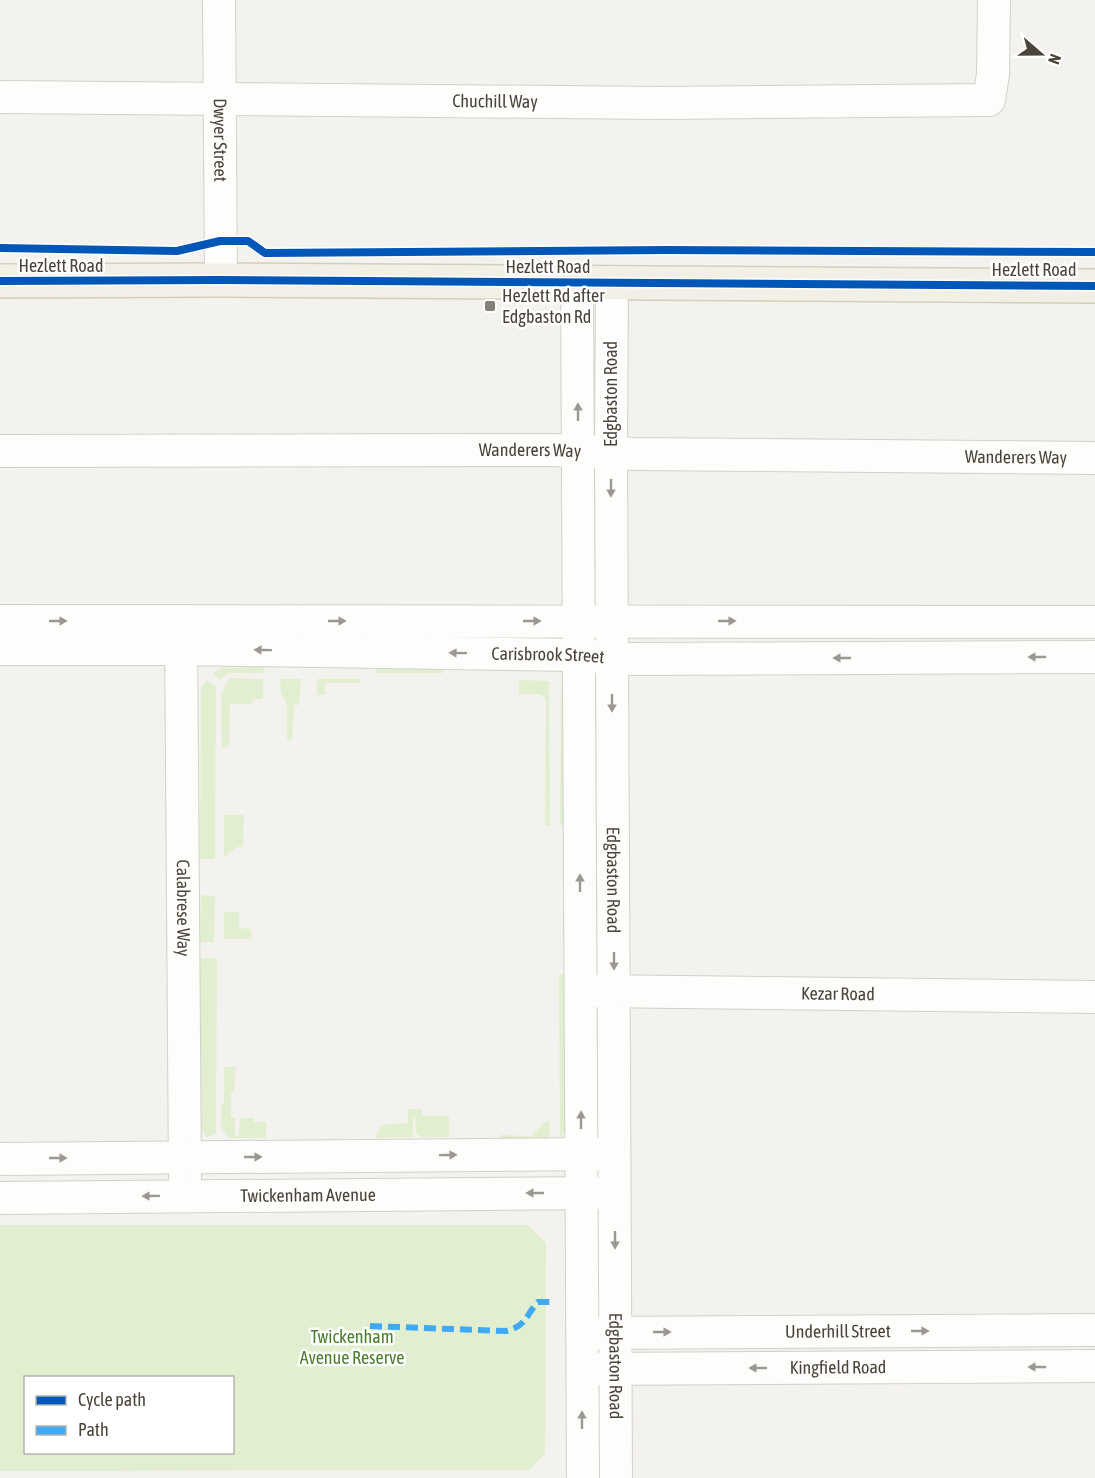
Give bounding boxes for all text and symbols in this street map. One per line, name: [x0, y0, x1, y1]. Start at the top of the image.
north arrow: [1011, 24, 1071, 84]
text: N: [1045, 52, 1065, 67]
street label: Chuchill Way: [452, 90, 538, 112]
street label: Dwyer Street: [210, 98, 231, 182]
street label: Hezlett Road: [18, 255, 104, 276]
street label: Hezlett Road: [505, 256, 591, 277]
street label: Hezlett Road: [991, 259, 1077, 280]
place label: Hezlett Rd after Edgbaston Rd: [502, 285, 605, 327]
marker: Hezlett Rd after Edgbaston Rd: [483, 299, 497, 313]
street label: Edgbaston Road: [600, 341, 621, 447]
one-way arrow: [573, 402, 583, 421]
street label: Wanderers Way: [479, 439, 582, 461]
street label: Wanderers Way: [965, 446, 1067, 468]
one-way arrow: [606, 478, 616, 497]
one-way arrow: [49, 616, 68, 626]
one-way arrow: [328, 616, 347, 626]
one-way arrow: [523, 616, 542, 626]
one-way arrow: [718, 616, 737, 626]
street label: Carisbrook Street: [491, 643, 605, 667]
one-way arrow: [253, 645, 272, 655]
one-way arrow: [448, 648, 467, 658]
one-way arrow: [832, 653, 851, 663]
one-way arrow: [1027, 653, 1046, 662]
one-way arrow: [607, 694, 617, 713]
street label: Edgbaston Road: [603, 827, 624, 933]
street label: Calabrese Way: [173, 859, 194, 957]
one-way arrow: [575, 873, 585, 892]
one-way arrow: [609, 952, 619, 971]
street label: Kezar Road: [801, 982, 875, 1004]
one-way arrow: [576, 1110, 586, 1129]
one-way arrow: [439, 1150, 458, 1160]
one-way arrow: [244, 1152, 263, 1162]
one-way arrow: [49, 1154, 68, 1163]
street label: Twickenham Avenue: [240, 1184, 376, 1206]
one-way arrow: [526, 1189, 545, 1198]
one-way arrow: [142, 1192, 161, 1201]
one-way arrow: [610, 1231, 620, 1250]
street label: Edgbaston Road: [605, 1313, 627, 1419]
street label: Underhill Street: [785, 1320, 891, 1342]
park label: Twickenham Avenue Reserve: [300, 1326, 404, 1368]
one-way arrow: [910, 1326, 929, 1336]
one-way arrow: [652, 1327, 671, 1337]
street label: Kingfield Road: [790, 1356, 886, 1378]
one-way arrow: [1027, 1362, 1046, 1372]
one-way arrow: [748, 1363, 767, 1373]
legend: [24, 1376, 234, 1454]
text: Cycle path: [78, 1389, 146, 1410]
one-way arrow: [577, 1410, 587, 1429]
text: Path: [78, 1419, 109, 1440]

